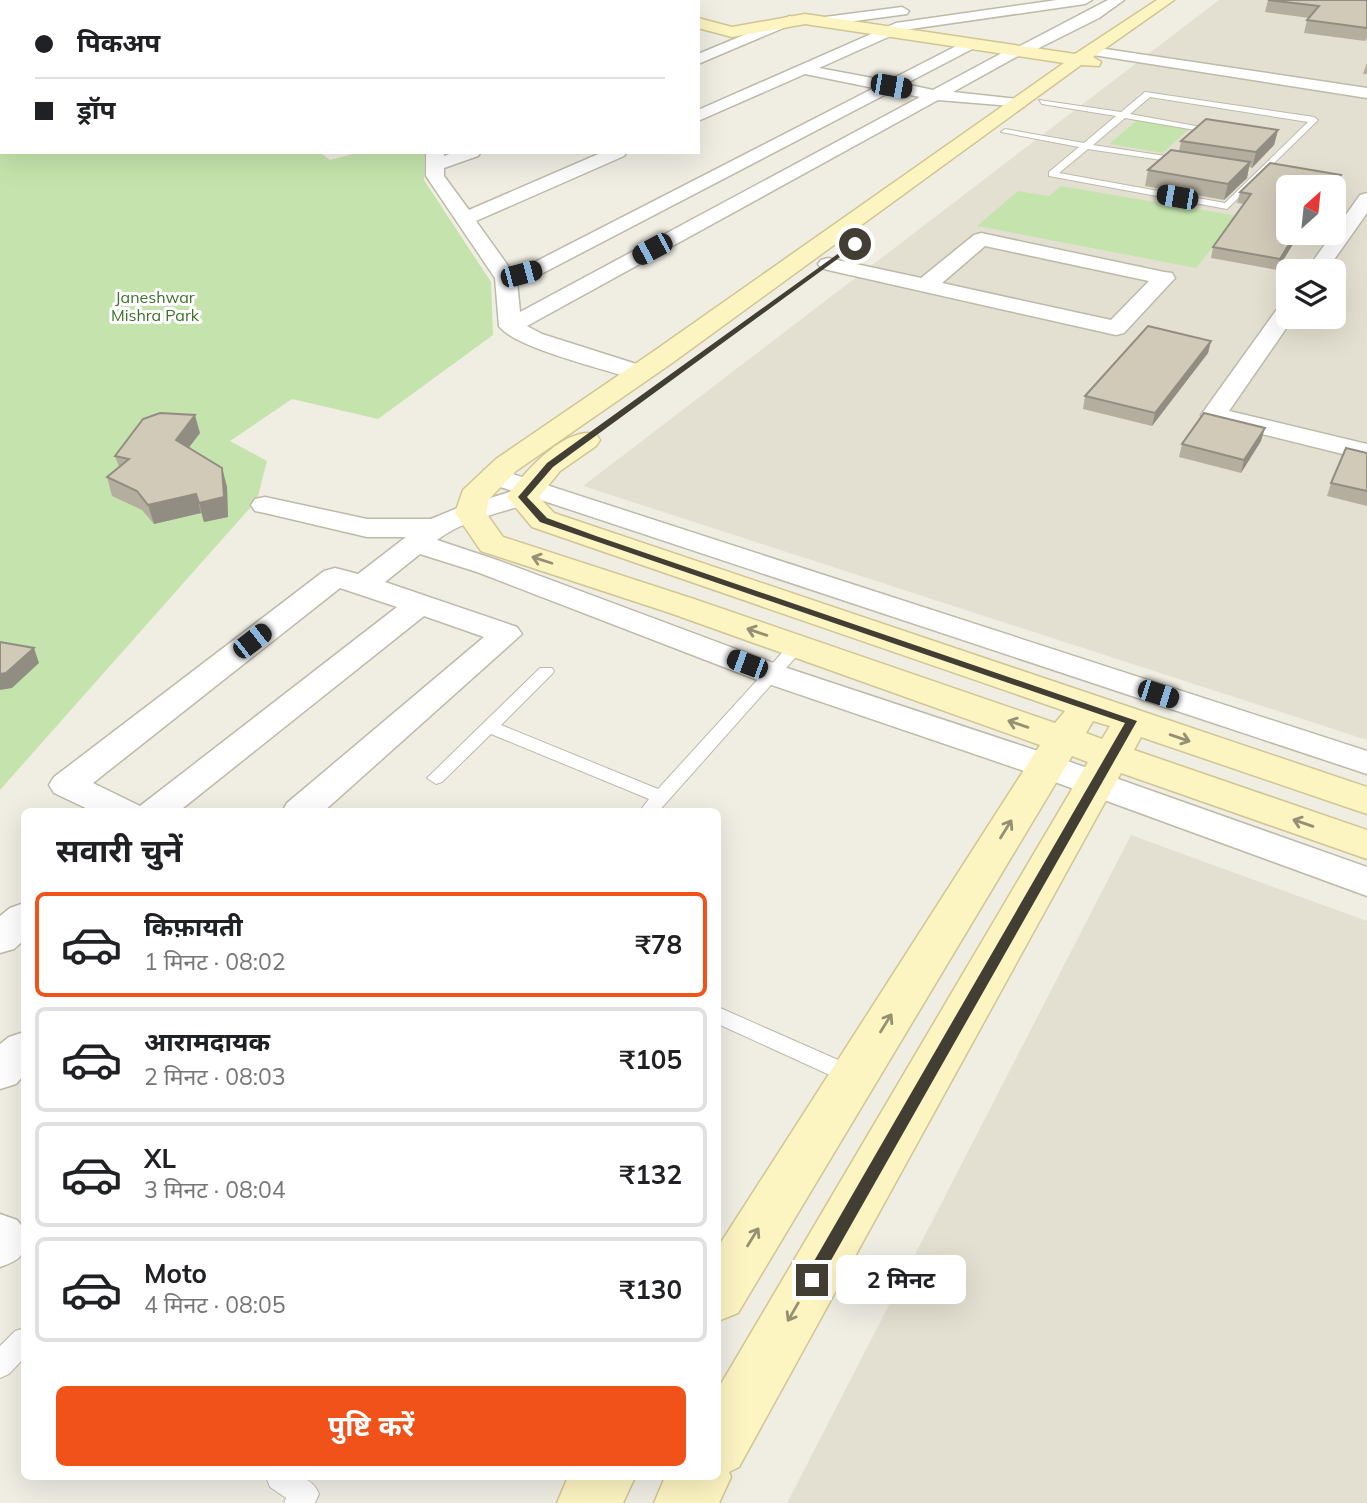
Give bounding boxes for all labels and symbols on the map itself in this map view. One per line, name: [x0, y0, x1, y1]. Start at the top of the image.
car: [869, 72, 914, 100]
north arrow: [1276, 175, 1346, 245]
car: [1155, 183, 1200, 211]
route start: [839, 228, 871, 260]
car: [629, 230, 676, 268]
car: [498, 258, 545, 290]
park label: Janeshwar Mishra Park: [111, 287, 200, 325]
one-way arrow: [531, 553, 553, 566]
car: [229, 620, 276, 662]
one-way arrow: [747, 625, 769, 637]
car: [724, 647, 771, 681]
car: [1135, 678, 1182, 710]
one-way arrow: [1008, 716, 1030, 729]
one-way arrow: [1169, 732, 1191, 745]
one-way arrow: [1292, 816, 1314, 828]
one-way arrow: [1000, 820, 1014, 840]
one-way arrow: [880, 1013, 894, 1033]
one-way arrow: [747, 1227, 761, 1247]
callout: 2 मिनट: [836, 1256, 966, 1304]
route end: [796, 1264, 828, 1296]
one-way arrow: [786, 1302, 800, 1322]

